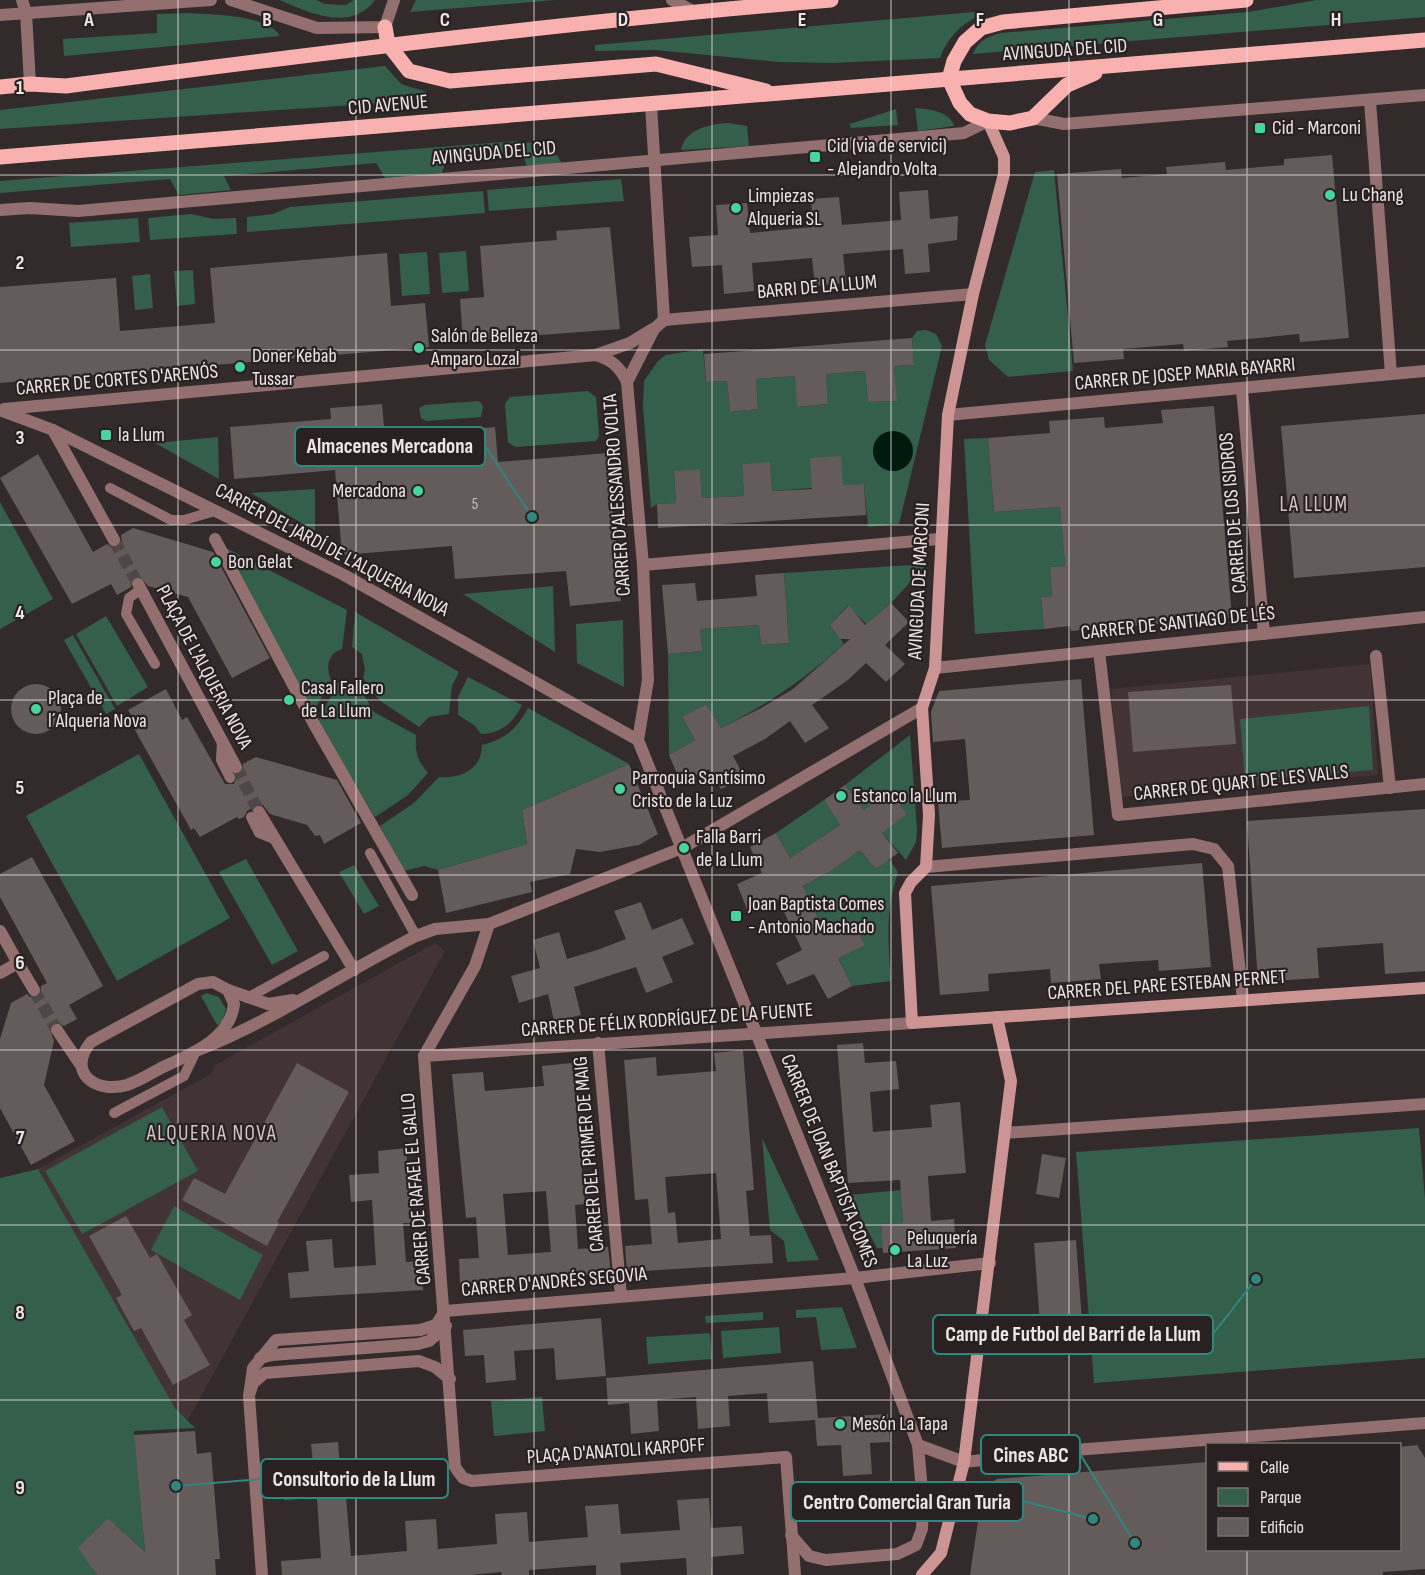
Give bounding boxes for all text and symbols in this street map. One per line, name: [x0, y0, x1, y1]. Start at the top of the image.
text: A: [83, 8, 94, 32]
text: B: [262, 8, 272, 32]
text: C: [440, 8, 450, 32]
text: D: [618, 8, 628, 32]
text: E: [798, 8, 806, 32]
text: F: [976, 8, 984, 32]
text: G: [1153, 8, 1163, 32]
text: H: [1331, 8, 1341, 32]
street label: AVINGUDA DEL CID: [1001, 34, 1128, 66]
text: 1: [16, 76, 24, 100]
street label: CID AVENUE: [347, 90, 429, 120]
place label: Cid - Marconi: [1272, 116, 1361, 140]
marker: Cid - Marconi: [1253, 121, 1267, 135]
place label: Cid (via de servici) - Alejandro Volta: [827, 134, 947, 181]
street label: AVINGUDA DEL CID: [430, 136, 557, 170]
marker: Cid (via de servici) - Alejandro Volta: [808, 150, 822, 164]
place label: Lu Chang: [1342, 183, 1403, 207]
place label: Limpiezas Alqueria SL: [747, 184, 822, 231]
marker: Lu Chang: [1323, 188, 1337, 202]
marker: Limpiezas Alqueria SL: [729, 201, 743, 215]
text: 2: [16, 251, 24, 275]
street label: BARRI DE LA LLUM: [756, 270, 878, 304]
place label: Salón de Belleza Amparo Lozal: [430, 324, 538, 371]
marker: Salón de Belleza Amparo Lozal: [412, 341, 426, 355]
place label: Doner Kebab Tussar: [252, 344, 337, 391]
street label: CARRER DE JOSEP MARIA BAYARRI: [1074, 352, 1296, 396]
street label: CARRER DE CORTES D'ARENÓS: [15, 359, 219, 401]
marker: Doner Kebab Tussar: [233, 360, 247, 374]
street label: CARRER D'ALESSANDRO VOLTA: [598, 393, 636, 597]
place label: la Llum: [118, 423, 165, 447]
text: 3: [16, 426, 25, 450]
callout: Almacenes Mercadona: [295, 427, 485, 466]
marker: la Llum: [99, 428, 113, 442]
street label: CARRER DE LOS ISIDROS: [1214, 432, 1252, 594]
text: Almacenes Mercadona: [306, 434, 473, 459]
street label: CARRER DEL JARDÍ DE L'ALQUERIA NOVA: [211, 478, 453, 622]
place label: Mercadona: [332, 479, 406, 503]
marker: Mercadona: [411, 484, 425, 498]
district label: LA LLUM: [1280, 492, 1348, 517]
house number: 5: [472, 495, 478, 514]
street label: AVINGUDA DE MARCONI: [903, 502, 935, 661]
place label: Bon Gelat: [228, 550, 293, 574]
marker: Bon Gelat: [209, 555, 223, 569]
street label: PLAÇA DE L'ALQUERIA NOVA: [151, 581, 258, 753]
text: 4: [15, 601, 25, 625]
street label: CARRER DE SANTIAGO DE LÉS: [1080, 601, 1276, 645]
place label: Casal Fallero de La Llum: [301, 676, 384, 723]
place label: Plaça de l´Alqueria Nova: [48, 686, 147, 733]
marker: Casal Fallero de La Llum: [282, 693, 296, 707]
marker: Plaça de l´Alqueria Nova: [29, 702, 43, 716]
street label: CARRER DE QUART DE LES VALLS: [1132, 760, 1350, 806]
place label: Parroquia Santísimo Cristo de la Luz: [632, 766, 765, 813]
text: 5: [16, 776, 25, 800]
marker: Parroquia Santísimo Cristo de la Luz: [613, 782, 627, 796]
place label: Estanco la Llum: [853, 784, 957, 808]
marker: Estanco la Llum: [834, 789, 848, 803]
place label: Falla Barri de la Llum: [696, 825, 762, 872]
marker: Falla Barri de la Llum: [677, 841, 691, 855]
place label: Joan Baptista Comes - Antonio Machado: [747, 892, 885, 939]
marker: Joan Baptista Comes - Antonio Machado: [729, 909, 743, 923]
text: 6: [15, 951, 25, 975]
street label: CARRER DEL PARE ESTEBAN PERNET: [1047, 965, 1287, 1005]
street label: CARRER DE FÉLIX RODRÍGUEZ DE LA FUENTE: [520, 998, 814, 1042]
street label: CARRER DE JOAN BAPTISTA COMES: [775, 1051, 883, 1271]
street label: CARRER DEL PRIMER DE MAIG: [568, 1055, 610, 1253]
street label: CARRER DE RAFAEL EL GALLO: [396, 1092, 436, 1286]
district label: ALQUERIA NOVA: [146, 1121, 277, 1146]
text: 7: [16, 1126, 25, 1150]
place label: Peluquería La Luz: [907, 1226, 977, 1273]
marker: Peluquería La Luz: [888, 1243, 902, 1257]
street label: CARRER D'ANDRÉS SEGOVIA: [460, 1262, 648, 1302]
text: 8: [15, 1301, 25, 1325]
callout: Camp de Futbol del Barri de la Llum: [933, 1315, 1213, 1354]
text: Camp de Futbol del Barri de la Llum: [945, 1322, 1201, 1347]
place label: Mesón La Tapa: [852, 1412, 948, 1436]
marker: Mesón La Tapa: [833, 1417, 847, 1431]
street label: PLAÇA D'ANATOLI KARPOFF: [526, 1433, 706, 1469]
callout: Cines ABC: [981, 1435, 1080, 1474]
text: Cines ABC: [993, 1443, 1069, 1468]
legend: [1206, 1443, 1401, 1551]
text: Calle: [1260, 1457, 1289, 1478]
callout: Consultorio de la Llum: [261, 1459, 448, 1498]
text: Consultorio de la Llum: [273, 1467, 435, 1492]
text: 9: [15, 1476, 25, 1500]
callout: Centro Comercial Gran Turia: [791, 1482, 1023, 1521]
text: Parque: [1260, 1487, 1301, 1508]
text: Centro Comercial Gran Turia: [803, 1490, 1011, 1515]
text: Edificio: [1260, 1517, 1304, 1538]

